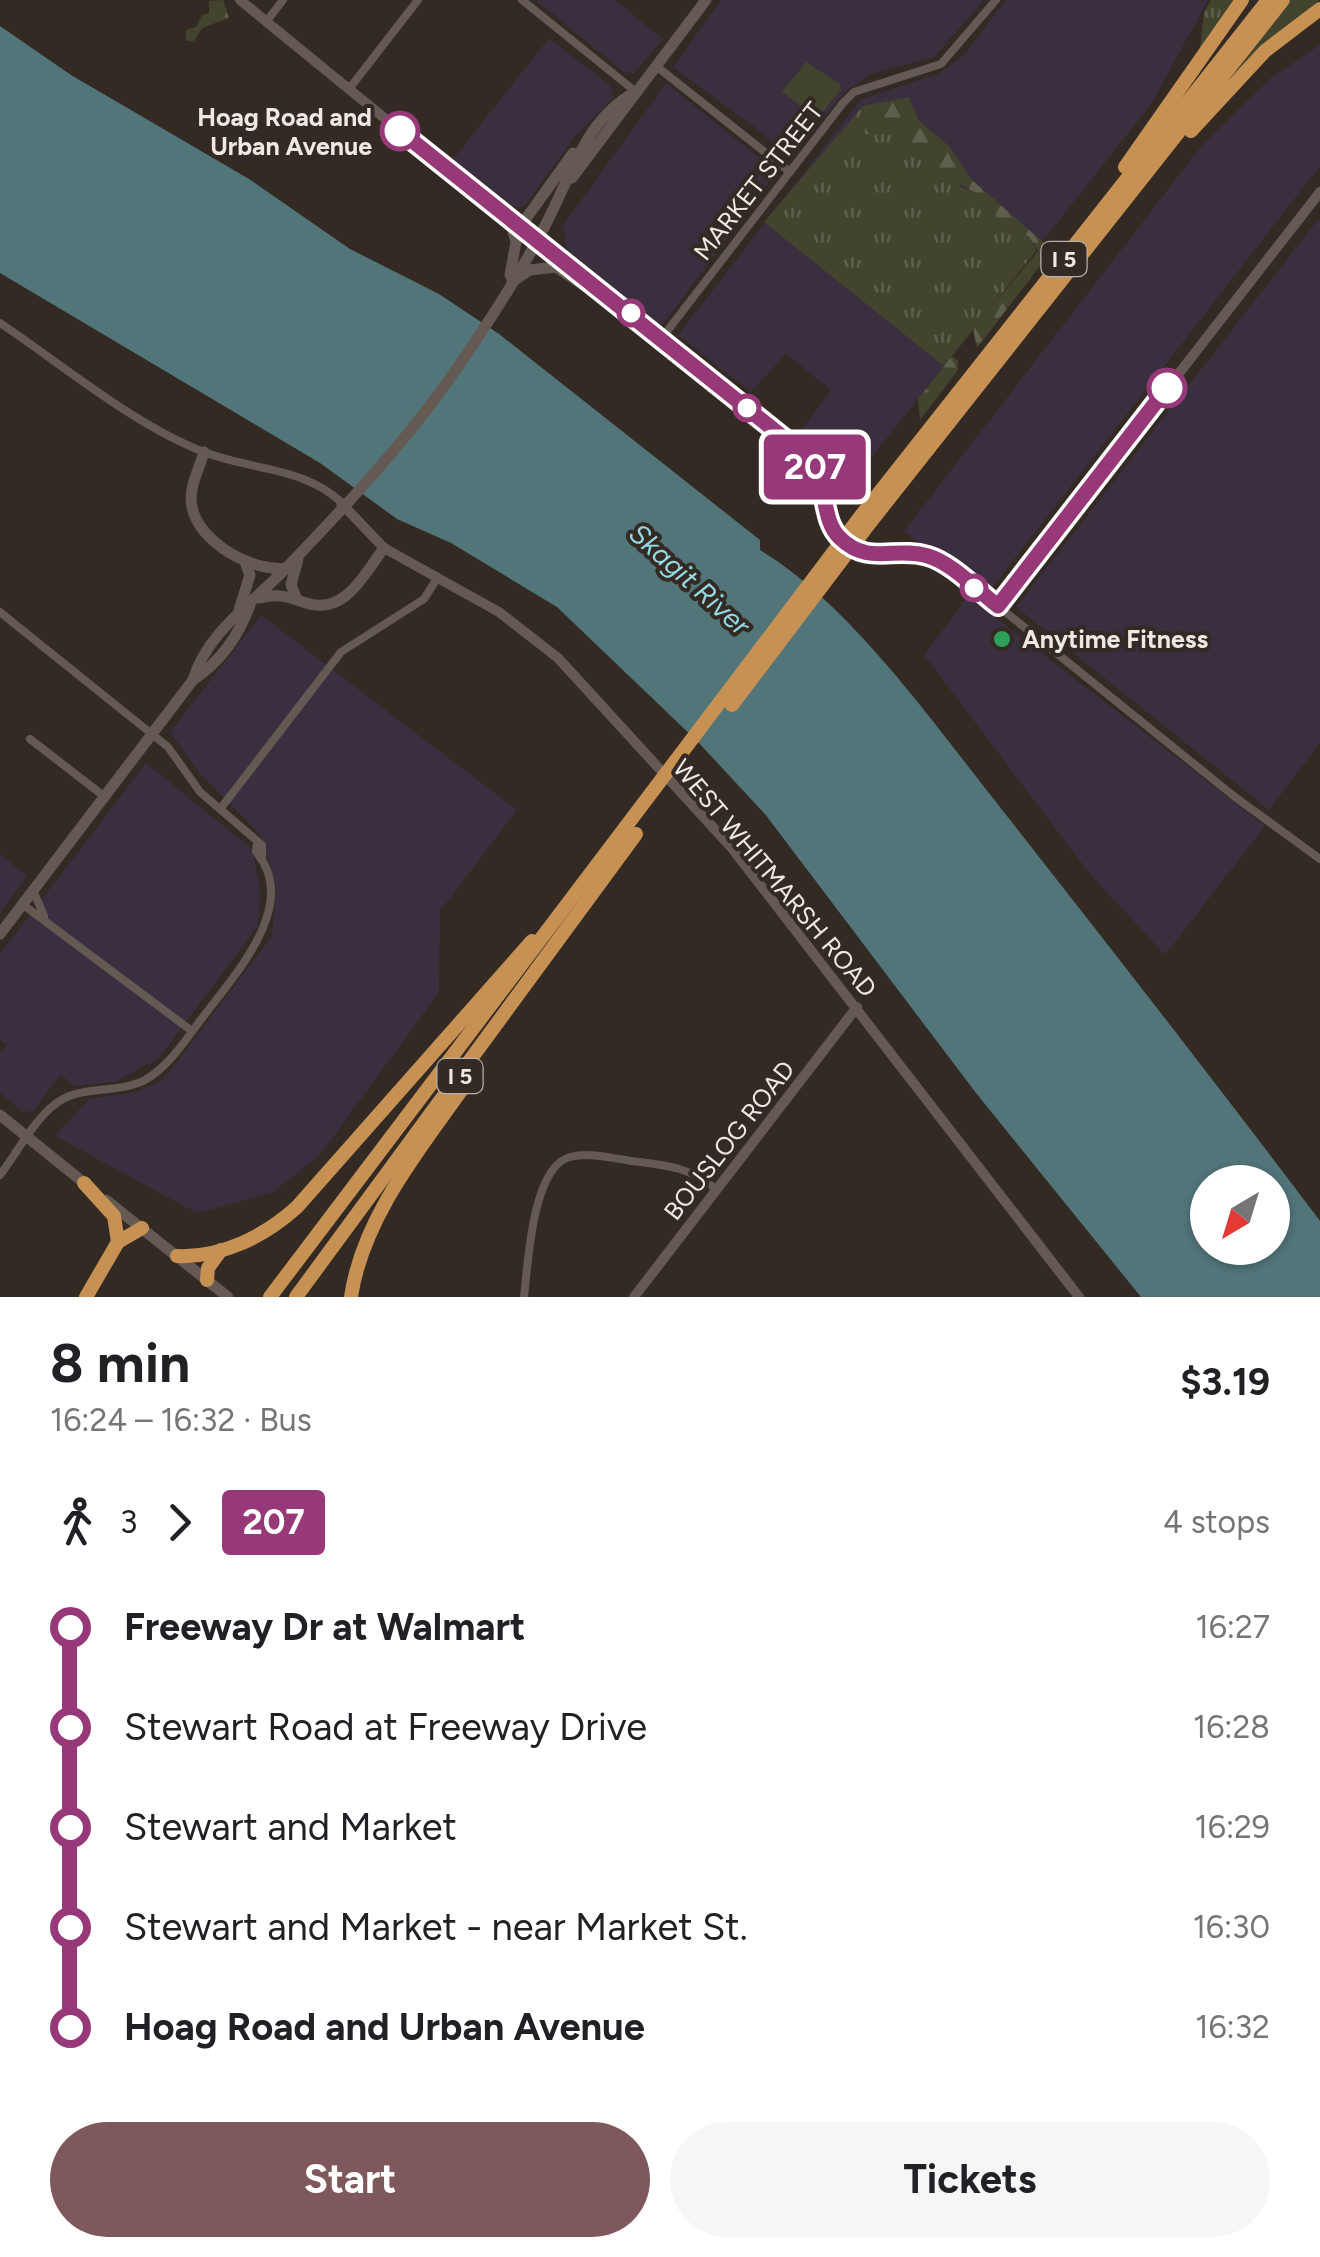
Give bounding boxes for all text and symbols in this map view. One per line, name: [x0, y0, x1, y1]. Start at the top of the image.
street label: MARKET STREET: [687, 96, 829, 266]
place label: Hoag Road and Urban Avenue: [197, 102, 372, 161]
marker: Hoag Road and Urban Avenue: [381, 112, 419, 150]
road number: I 5: [1042, 242, 1086, 276]
unlabelled marker: [618, 300, 644, 326]
unlabelled marker: [1148, 369, 1186, 407]
unlabelled marker: [734, 395, 760, 421]
line badge: 207: [758, 434, 872, 500]
text: 207: [784, 446, 846, 488]
water label: Skagit River: [623, 516, 758, 643]
unlabelled marker: [961, 575, 987, 601]
place label: Anytime Fitness: [1022, 624, 1208, 654]
marker: Anytime Fitness: [991, 628, 1013, 650]
street label: WEST WHITMARSH ROAD: [667, 753, 883, 1003]
street label: BOUSLOG ROAD: [657, 1054, 801, 1226]
road number: I 5: [438, 1059, 482, 1093]
north arrow: [1190, 1165, 1290, 1265]
map controls: [1190, 1165, 1290, 1265]
text: 8 min: [50, 1330, 190, 1396]
text: $3.19: [1180, 1359, 1270, 1405]
text: 16:24 – 16:32 · Bus: [50, 1401, 312, 1439]
icon: walk: [50, 1495, 105, 1550]
icon: forward: [152, 1495, 207, 1550]
text: 207: [242, 1501, 305, 1543]
text: 3: [120, 1503, 137, 1541]
text: 4 stops: [1163, 1503, 1270, 1541]
text: Freeway Dr at Walmart: [124, 1604, 525, 1650]
text: 16:27: [1196, 1608, 1270, 1646]
text: Stewart Road at Freeway Drive: [124, 1704, 647, 1750]
text: 16:28: [1193, 1708, 1270, 1746]
text: Stewart and Market: [124, 1804, 457, 1850]
text: 16:29: [1195, 1808, 1270, 1846]
text: Stewart and Market - near Market St.: [124, 1904, 748, 1950]
text: 16:30: [1193, 1908, 1270, 1946]
text: Hoag Road and Urban Avenue: [124, 2004, 645, 2050]
text: 16:32: [1195, 2008, 1270, 2046]
button: Start: [50, 2122, 650, 2237]
button: Tickets: [670, 2122, 1270, 2237]

